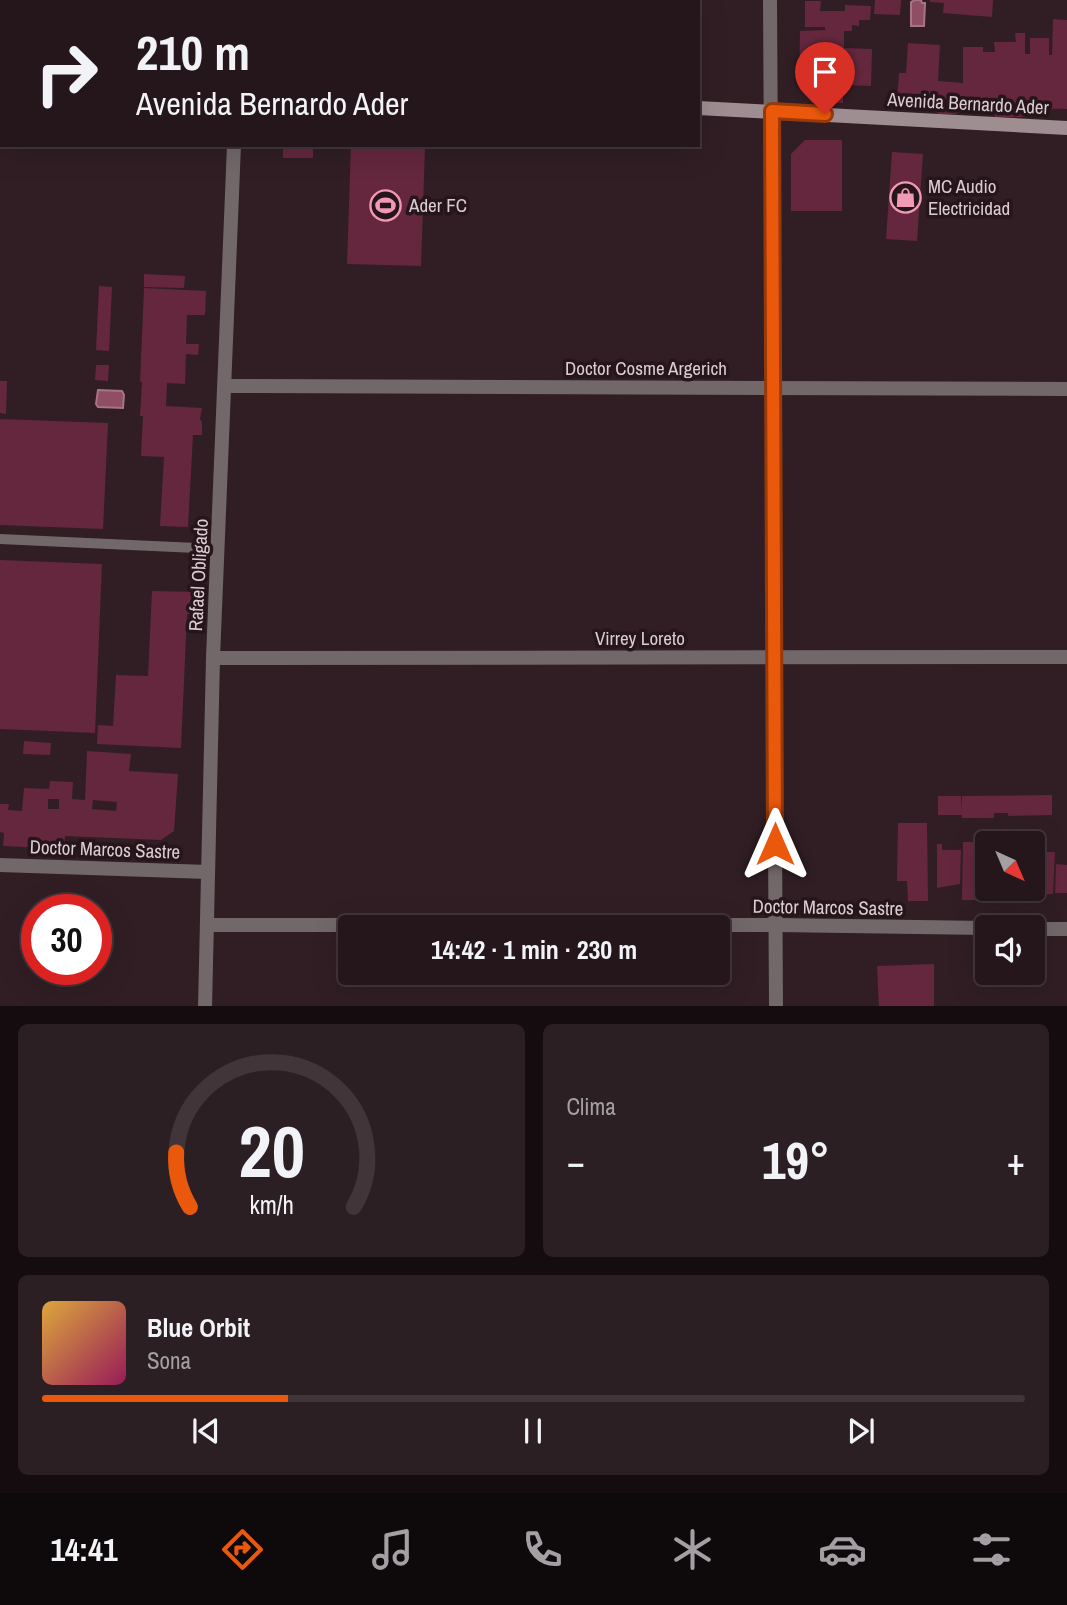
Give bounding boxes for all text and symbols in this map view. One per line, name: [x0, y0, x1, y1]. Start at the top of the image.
text: 210 m: [136, 19, 250, 85]
icon: right: [21, 28, 112, 119]
pin: [795, 42, 855, 114]
icon: arrive: [806, 53, 844, 91]
text: Avenida Bernardo Ader: [136, 82, 408, 125]
street label: Avenida Bernardo Ader: [886, 86, 1050, 120]
place label: MC Audio Electricidad: [928, 173, 1010, 221]
shop icon: MC Audio Electricidad: [888, 180, 922, 214]
sports icon: Ader FC: [369, 188, 403, 222]
place label: Ader FC: [408, 192, 467, 218]
street label: Doctor Cosme Argerich: [565, 355, 727, 381]
street label: Rafael Obligado: [182, 518, 214, 632]
street label: Virrey Loreto: [595, 625, 685, 651]
position arrow: [738, 807, 812, 881]
north arrow: [975, 831, 1045, 901]
map controls: [975, 831, 1045, 985]
street label: Doctor Marcos Sastre: [29, 833, 181, 865]
street label: Doctor Marcos Sastre: [752, 893, 904, 921]
speed limit sign: 30: [21, 894, 112, 985]
button: sound: [975, 915, 1045, 985]
text: 14:42 · 1 min · 230 m: [431, 932, 637, 967]
text: Clima: [567, 1091, 616, 1122]
text: 20: [238, 1102, 304, 1200]
text: 19°: [762, 1125, 830, 1195]
text: −: [567, 1136, 585, 1187]
text: +: [1007, 1136, 1025, 1187]
text: km/h: [249, 1187, 293, 1221]
text: Blue Orbit: [147, 1310, 250, 1345]
text: Sona: [147, 1345, 191, 1376]
icon: previous: [187, 1412, 225, 1450]
icon: pause: [514, 1412, 552, 1450]
icon: next: [842, 1412, 880, 1450]
icon: directions: [218, 1525, 267, 1574]
icon: music: [368, 1525, 417, 1574]
icon: phone: [518, 1525, 567, 1574]
icon: climate: [668, 1525, 717, 1574]
icon: car: [818, 1525, 867, 1574]
icon: filters: [967, 1525, 1016, 1574]
text: 14:41: [50, 1528, 118, 1571]

